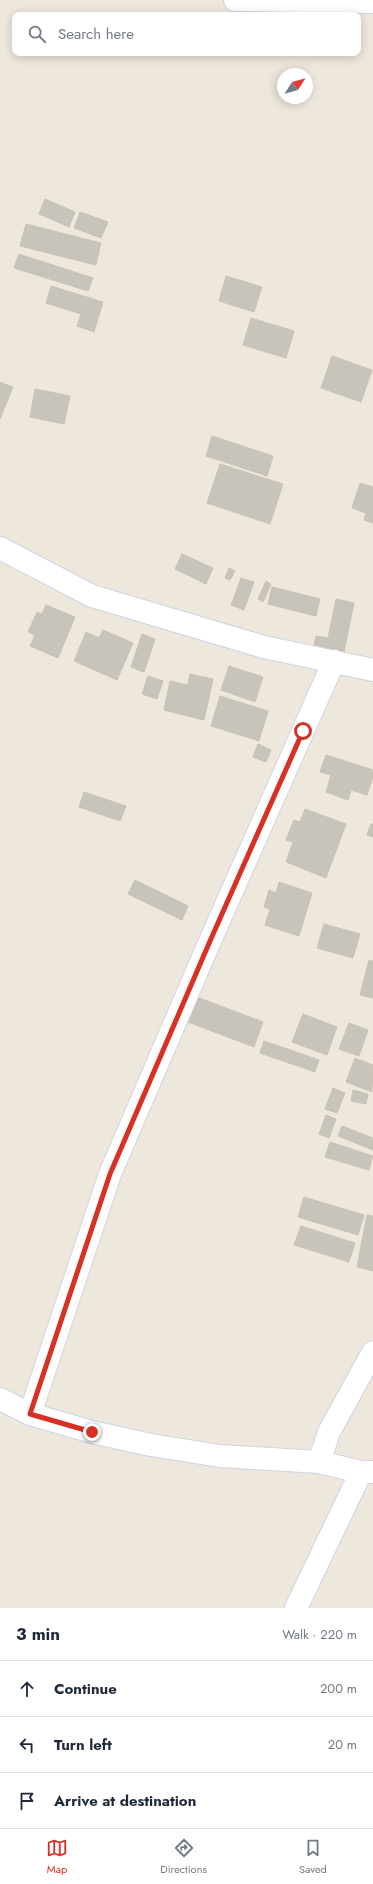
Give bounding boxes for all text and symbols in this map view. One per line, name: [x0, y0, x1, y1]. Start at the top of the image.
search box: [12, 12, 361, 56]
icon: search: [26, 23, 48, 45]
text: Search here: [58, 23, 134, 45]
north arrow: [277, 68, 313, 104]
route start: [294, 722, 312, 740]
route end: [83, 1423, 101, 1441]
text: 3 min: [16, 1622, 60, 1646]
text: Walk · 220 m: [282, 1625, 357, 1644]
icon: ahead: [16, 1678, 38, 1700]
text: Continue: [54, 1678, 117, 1700]
text: 200 m: [320, 1679, 357, 1698]
icon: left: [16, 1734, 38, 1756]
text: Turn left: [54, 1734, 112, 1756]
text: 20 m: [328, 1735, 357, 1754]
icon: arrive: [16, 1790, 38, 1812]
text: Arrive at destination: [54, 1790, 196, 1812]
tab: Map: [46, 1837, 68, 1877]
tab: Directions: [160, 1837, 207, 1877]
tab: Saved: [299, 1837, 327, 1877]

